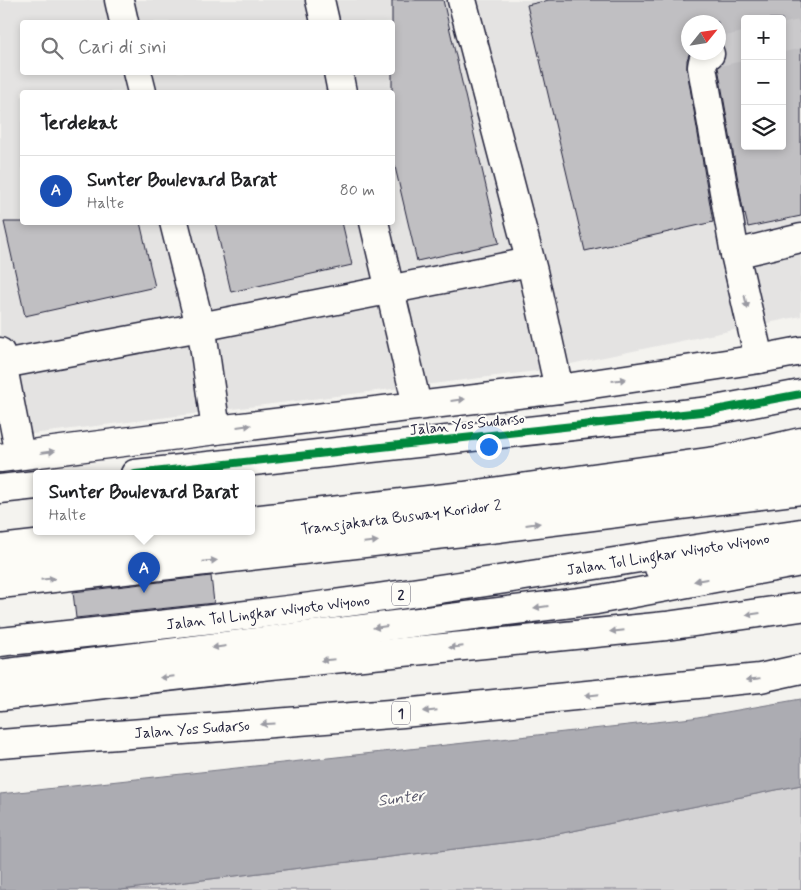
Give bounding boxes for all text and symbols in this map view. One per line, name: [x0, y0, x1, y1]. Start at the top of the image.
north arrow: [681, 15, 726, 60]
map controls: [741, 15, 786, 150]
button: +: [741, 15, 786, 60]
search box: [20, 20, 395, 75]
icon: search: [38, 34, 66, 62]
text: Cari di sini: [78, 35, 166, 60]
button: −: [741, 60, 786, 105]
button: layers: [741, 105, 786, 150]
text: Terdekat: [40, 109, 118, 137]
text: Sunter Boulevard Barat: [87, 168, 277, 193]
text: A: [51, 180, 61, 201]
text: 80 m: [340, 180, 375, 201]
text: Halte: [87, 193, 124, 214]
one-way arrow: [742, 294, 750, 309]
one-way arrow: [611, 376, 627, 384]
one-way arrow: [450, 396, 466, 404]
street label: Jalan Yos Sudarso: [408, 409, 526, 441]
one-way arrow: [237, 422, 253, 430]
your location: [476, 434, 502, 460]
one-way arrow: [41, 448, 57, 456]
popup: [33, 470, 255, 535]
text: Sunter Boulevard Barat: [49, 480, 239, 505]
street label: Transjakarta Busway Koridor 2: [300, 496, 503, 540]
text: Halte: [49, 505, 86, 526]
one-way arrow: [525, 520, 541, 528]
street label: Jalan Tol Lingkar Wiyoto Wiyono: [565, 529, 771, 582]
one-way arrow: [364, 538, 380, 546]
pin: A: [128, 552, 160, 593]
one-way arrow: [202, 557, 218, 565]
one-way arrow: [41, 575, 57, 583]
one-way arrow: [693, 577, 709, 585]
road number: 2: [392, 582, 410, 606]
street label: Jalan Tol Lingkar Wiyoto Wiyono: [165, 591, 371, 636]
one-way arrow: [533, 603, 549, 611]
one-way arrow: [744, 610, 760, 618]
one-way arrow: [372, 623, 388, 631]
one-way arrow: [609, 627, 625, 635]
one-way arrow: [210, 643, 226, 651]
one-way arrow: [447, 643, 463, 651]
one-way arrow: [320, 656, 336, 664]
one-way arrow: [158, 673, 174, 681]
one-way arrow: [745, 675, 761, 683]
one-way arrow: [583, 691, 599, 699]
road number: 1: [392, 701, 410, 724]
one-way arrow: [422, 707, 438, 715]
street label: Jalan Yos Sudarso: [134, 716, 251, 744]
one-way arrow: [260, 720, 276, 728]
water label: Sunter: [377, 785, 428, 812]

